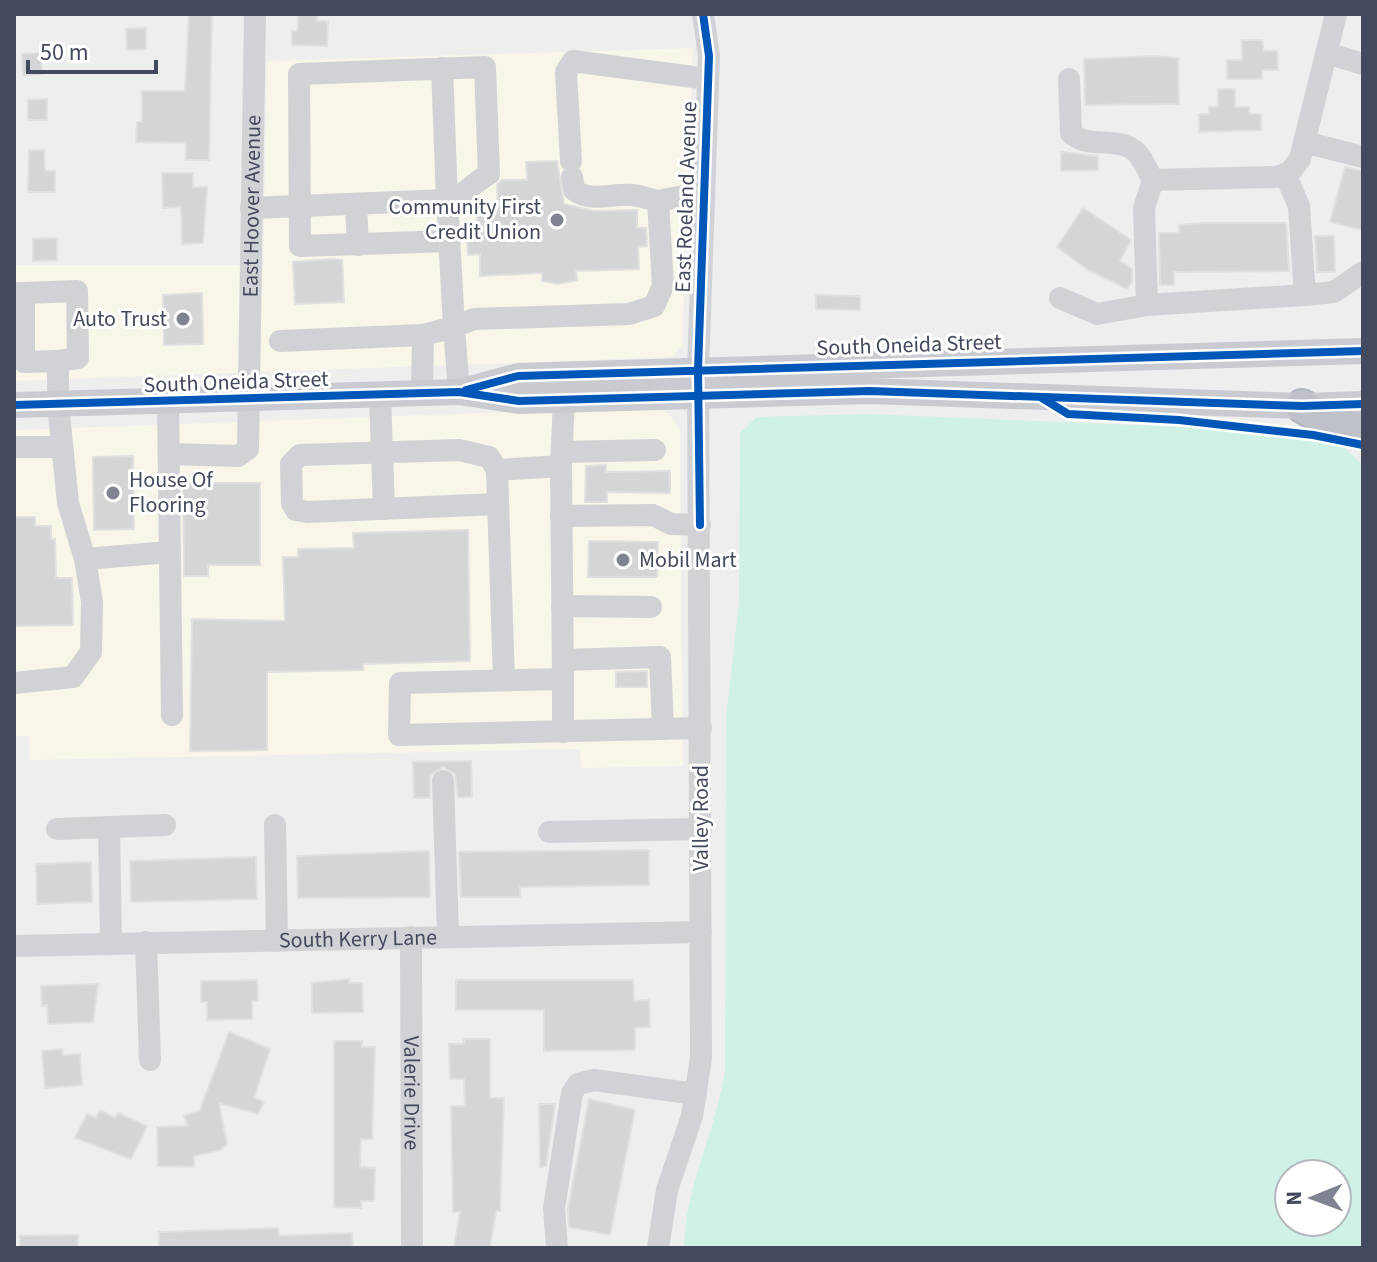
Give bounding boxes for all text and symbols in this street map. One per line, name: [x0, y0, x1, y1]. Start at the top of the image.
scale bar: [28, 24, 156, 74]
text: 50 m: [40, 35, 89, 70]
street label: East Roeland Avenue: [667, 101, 705, 293]
street label: East Hoover Avenue: [234, 115, 269, 298]
place label: Community First Credit Union: [388, 191, 542, 248]
marker: Community First Credit Union: [548, 211, 566, 229]
place label: Auto Trust: [73, 303, 168, 335]
marker: Auto Trust: [174, 310, 192, 328]
street label: South Oneida Street: [816, 326, 1003, 364]
street label: South Oneida Street: [143, 363, 330, 401]
place label: House Of Flooring: [129, 464, 214, 521]
marker: House Of Flooring: [104, 484, 122, 502]
place label: Mobil Mart: [639, 544, 737, 576]
marker: Mobil Mart: [614, 551, 632, 569]
street label: Valley Road: [685, 765, 717, 871]
street label: South Kerry Lane: [278, 921, 437, 957]
street label: Valerie Drive: [395, 1036, 428, 1150]
north arrow: [1273, 1158, 1353, 1238]
text: N: [1278, 1191, 1310, 1206]

